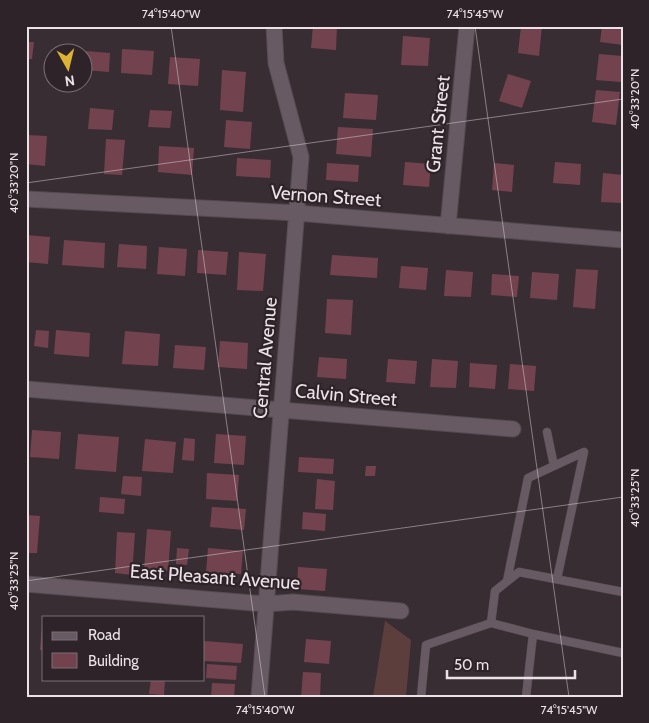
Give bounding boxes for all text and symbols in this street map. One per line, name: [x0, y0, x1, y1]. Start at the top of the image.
text: 74°15'40"W: [142, 6, 201, 21]
text: 74°15'45"W: [447, 6, 504, 21]
north arrow: [42, 42, 92, 92]
text: 40°33'20"N: [627, 69, 642, 129]
text: N: [64, 71, 76, 90]
street label: Grant Street: [421, 74, 455, 174]
text: 40°33'20"N: [6, 153, 21, 213]
street label: Vernon Street: [270, 181, 383, 211]
street label: Central Avenue: [248, 296, 282, 420]
street label: Calvin Street: [294, 379, 399, 411]
text: 40°33'25"N: [627, 469, 642, 527]
text: 40°33'25"N: [6, 552, 21, 610]
street label: East Pleasant Avenue: [129, 560, 301, 594]
legend: [42, 616, 205, 680]
text: Road: [88, 626, 121, 644]
scale bar: [447, 648, 574, 680]
text: Building: [88, 652, 139, 670]
text: 50 m: [454, 656, 489, 674]
text: 74°15'40"W: [236, 702, 295, 717]
text: 74°15'45"W: [541, 702, 598, 717]

